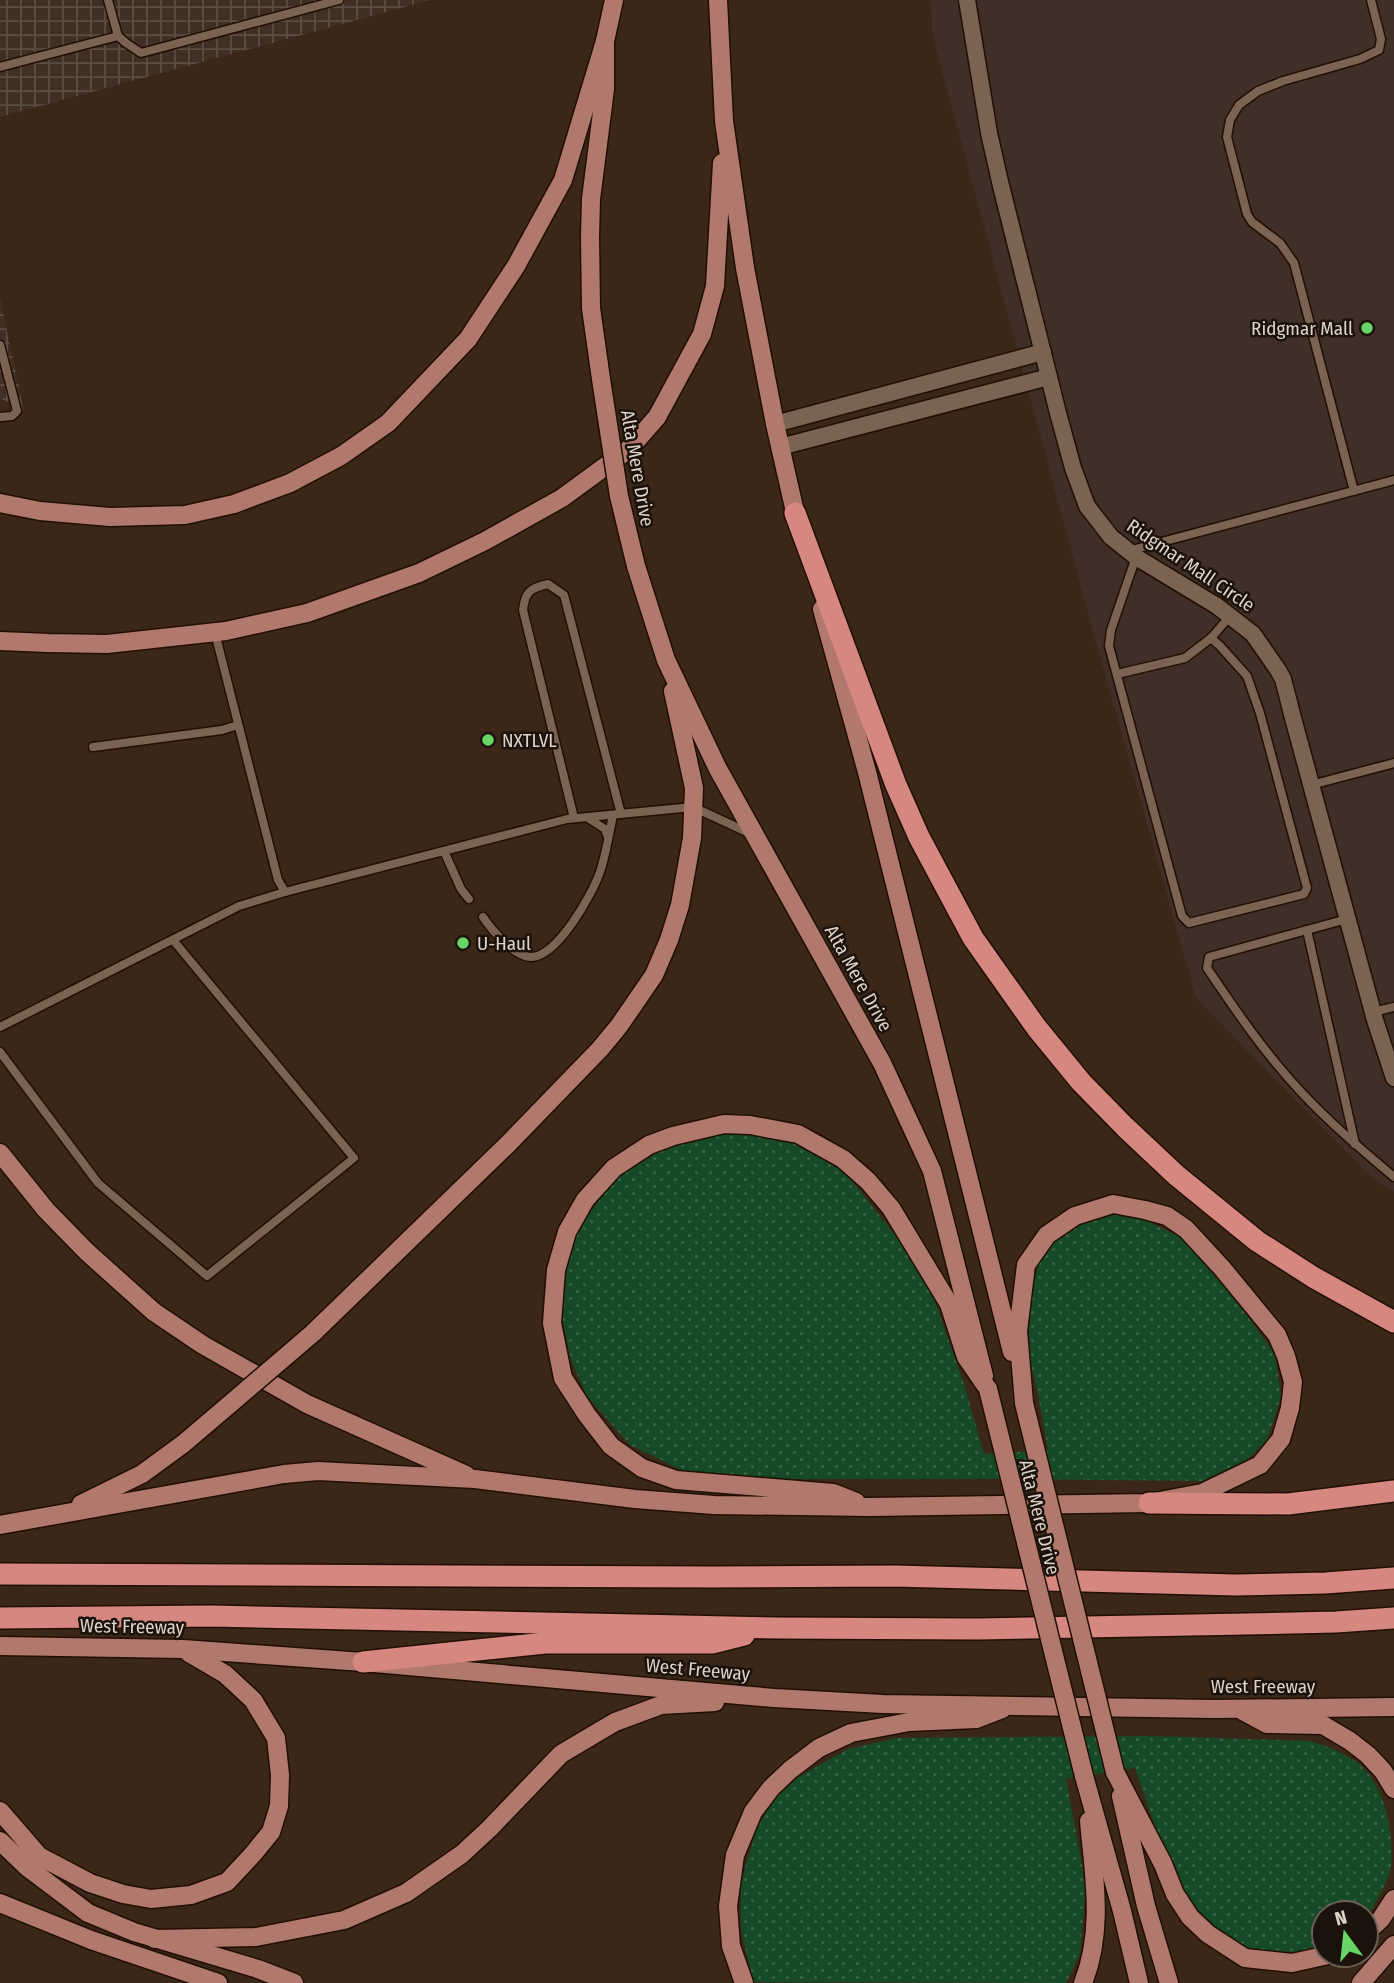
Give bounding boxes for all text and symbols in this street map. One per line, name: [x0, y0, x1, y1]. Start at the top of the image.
place label: Ridgmar Mall: [1251, 317, 1353, 340]
marker: Ridgmar Mall: [1359, 320, 1375, 336]
street label: Alta Mere Drive: [616, 408, 659, 528]
street label: Ridgmar Mall Circle: [1122, 514, 1259, 617]
place label: NXTLVL: [502, 729, 557, 752]
marker: NXTLVL: [480, 732, 496, 748]
street label: Alta Mere Drive: [820, 921, 897, 1035]
place label: U-Haul: [477, 932, 531, 955]
marker: U-Haul: [455, 935, 471, 951]
street label: Alta Mere Drive: [1014, 1457, 1065, 1577]
street label: West Freeway: [80, 1614, 185, 1639]
street label: West Freeway: [645, 1653, 752, 1686]
street label: West Freeway: [1211, 1675, 1316, 1698]
north arrow: [1310, 1899, 1380, 1969]
text: N: [1332, 1905, 1349, 1931]

